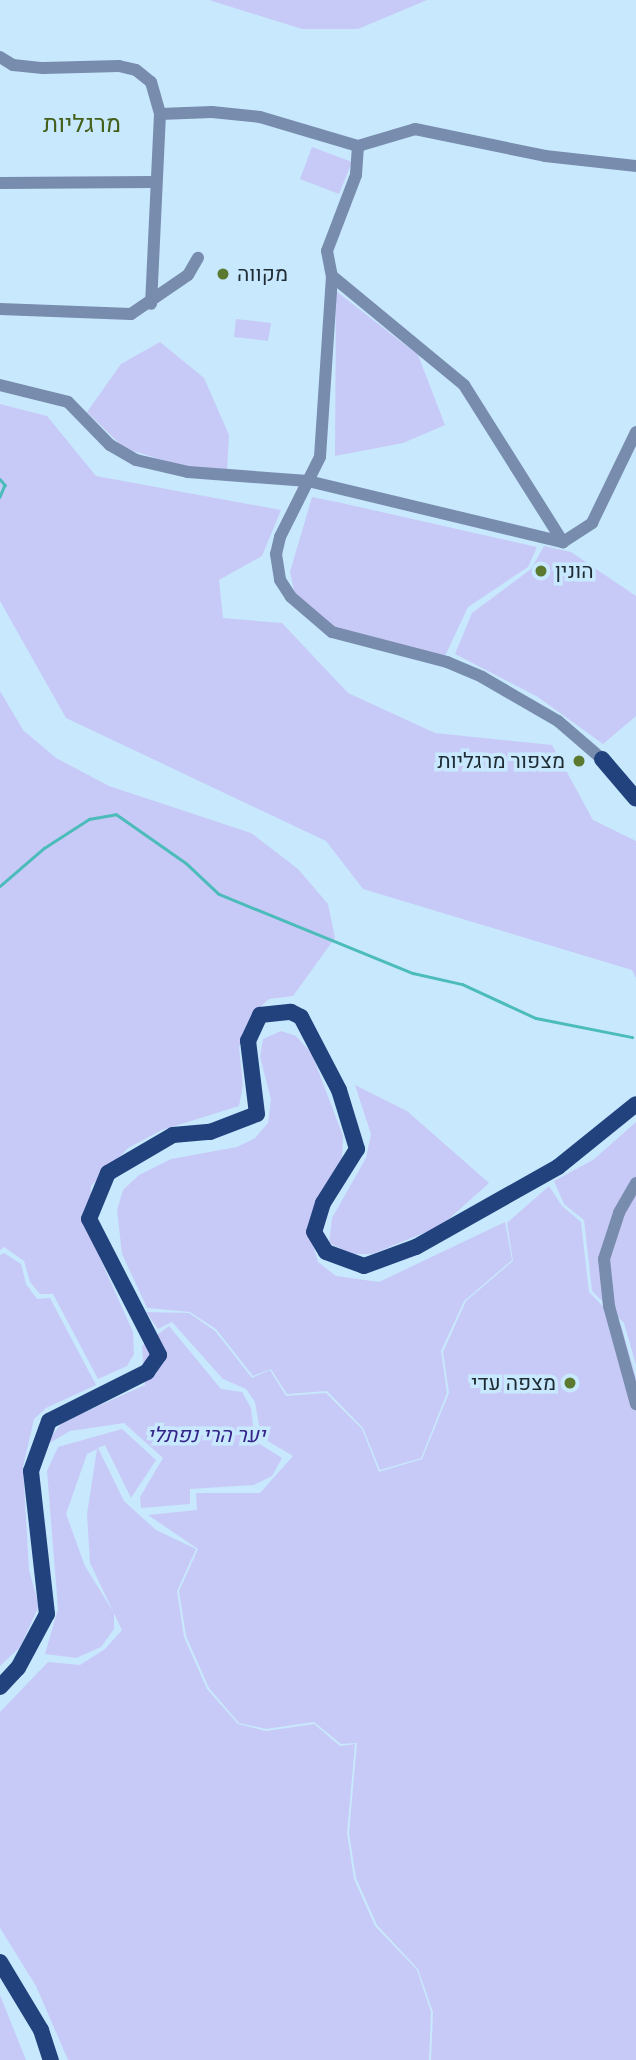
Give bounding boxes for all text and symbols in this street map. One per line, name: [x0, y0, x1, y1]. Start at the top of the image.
district label: מרגליות: [43, 110, 121, 138]
place label: מקווה: [237, 261, 288, 287]
marker: מקווה: [215, 266, 231, 282]
place label: הונין: [555, 558, 594, 584]
marker: הונין: [533, 563, 549, 579]
place label: מצפור מרגליות: [437, 748, 565, 774]
marker: מצפור מרגליות: [571, 753, 587, 769]
place label: מצפה עדי: [471, 1370, 556, 1396]
marker: מצפה עדי: [562, 1375, 578, 1391]
park label: יער הרי נפתלי: [147, 1422, 265, 1448]

